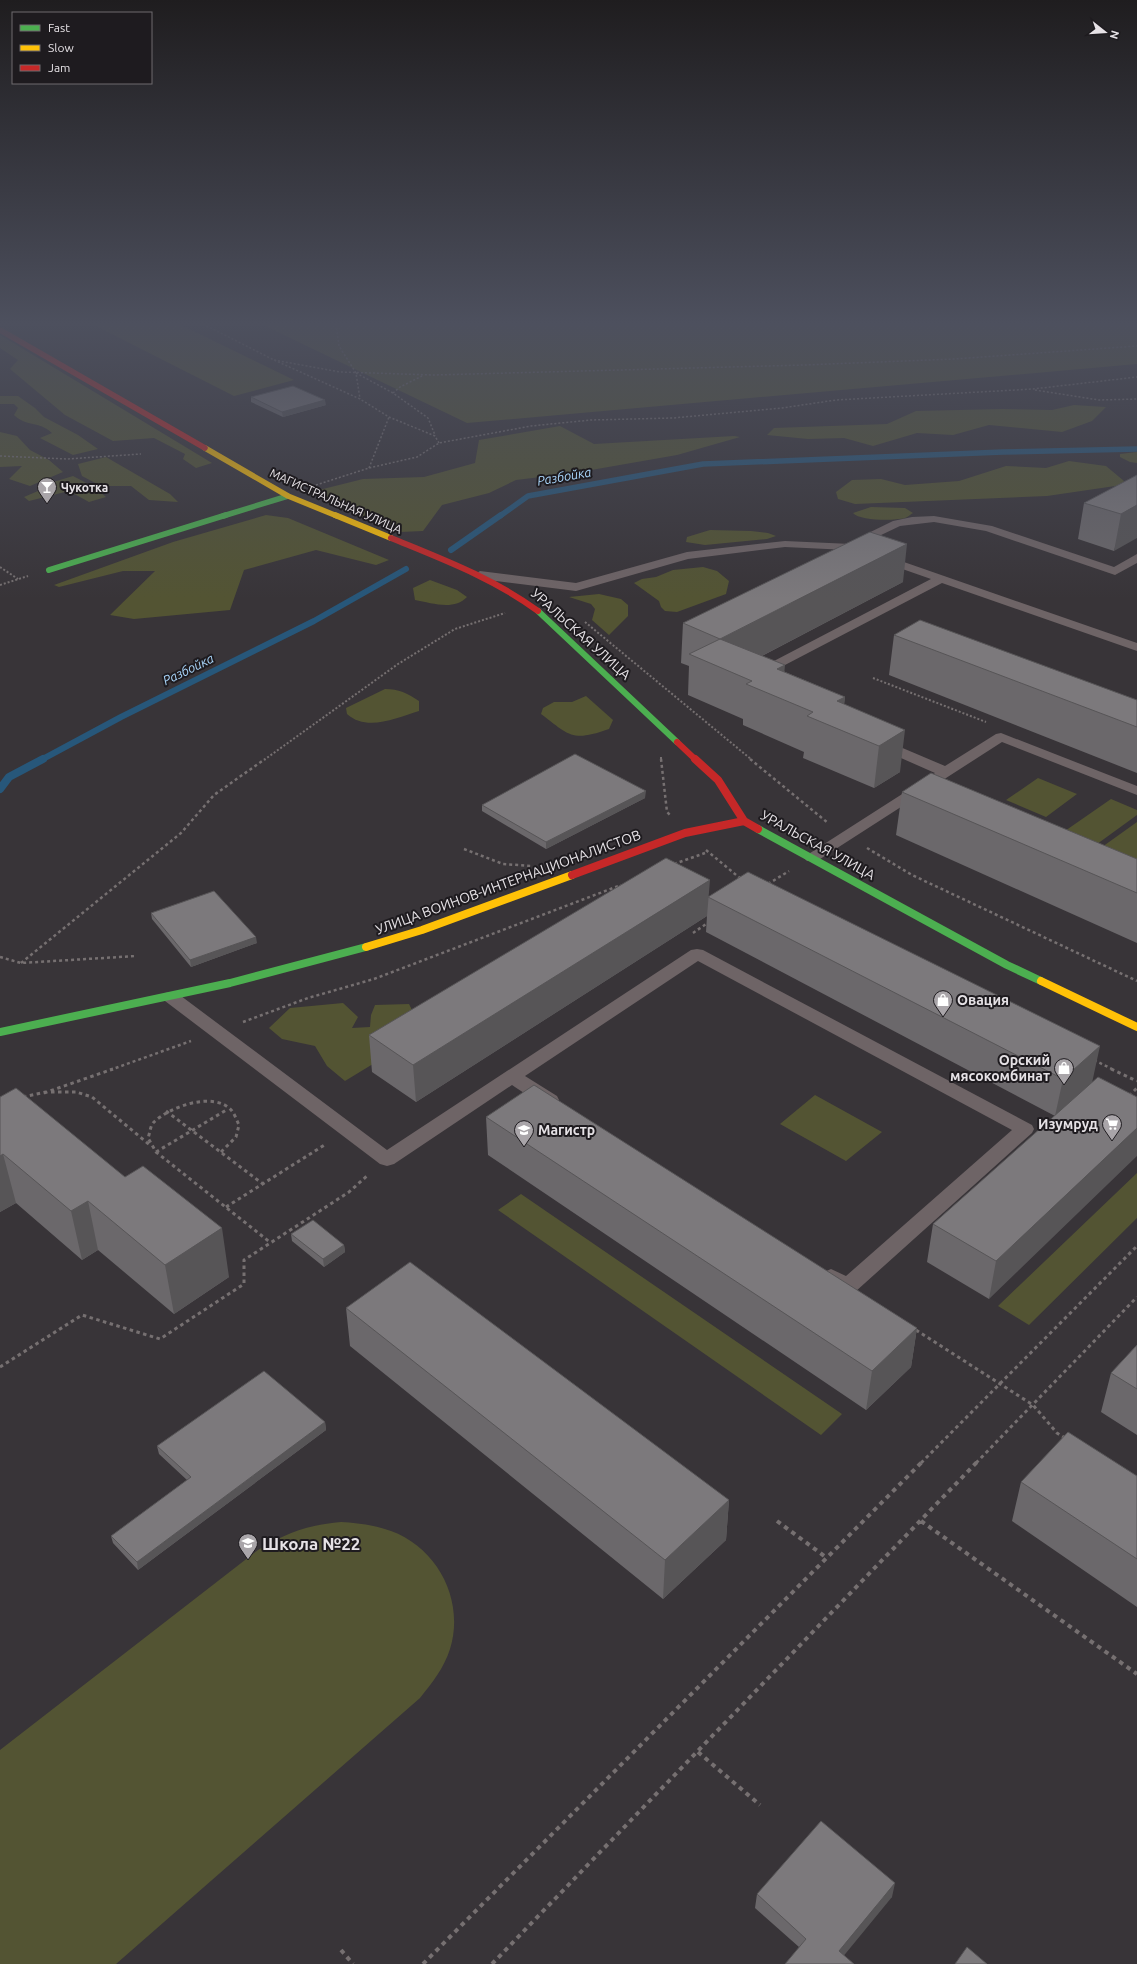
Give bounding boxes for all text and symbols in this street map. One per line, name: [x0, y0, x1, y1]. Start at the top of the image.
legend: [12, 12, 152, 84]
north arrow: [1085, 12, 1125, 52]
text: Fast: [48, 21, 70, 34]
text: N: [1108, 29, 1122, 41]
text: Slow: [48, 41, 74, 54]
text: Jam: [48, 61, 70, 74]
water label: Разбойка: [536, 464, 592, 488]
street label: МАГИСТРАЛЬНАЯ УЛИЦА: [268, 466, 404, 536]
bar icon: Чукотка: [36, 476, 58, 504]
place label: Чукотка: [61, 481, 108, 494]
street label: УРАЛЬСКАЯ УЛИЦА: [528, 585, 634, 683]
water label: Разбойка: [160, 651, 216, 687]
street label: УРАЛЬСКАЯ УЛИЦА: [758, 807, 878, 883]
street label: УЛИЦА ВОИНОВ-ИНТЕРНАЦИОНАЛИСТОВ: [373, 826, 643, 938]
shop icon: Овация: [932, 989, 954, 1017]
place label: Овация: [957, 992, 1009, 1008]
place label: Орский мясокомбинат: [950, 1052, 1050, 1084]
shop icon: Орский мясокомбинат: [1053, 1057, 1075, 1085]
supermarket icon: Изумруд: [1101, 1113, 1123, 1141]
place label: Изумруд: [1038, 1116, 1098, 1132]
school or university icon: Магистр: [513, 1119, 535, 1147]
place label: Магистр: [538, 1122, 595, 1138]
school or university icon: Школа №22: [237, 1532, 259, 1560]
place label: Школа №22: [262, 1534, 360, 1553]

